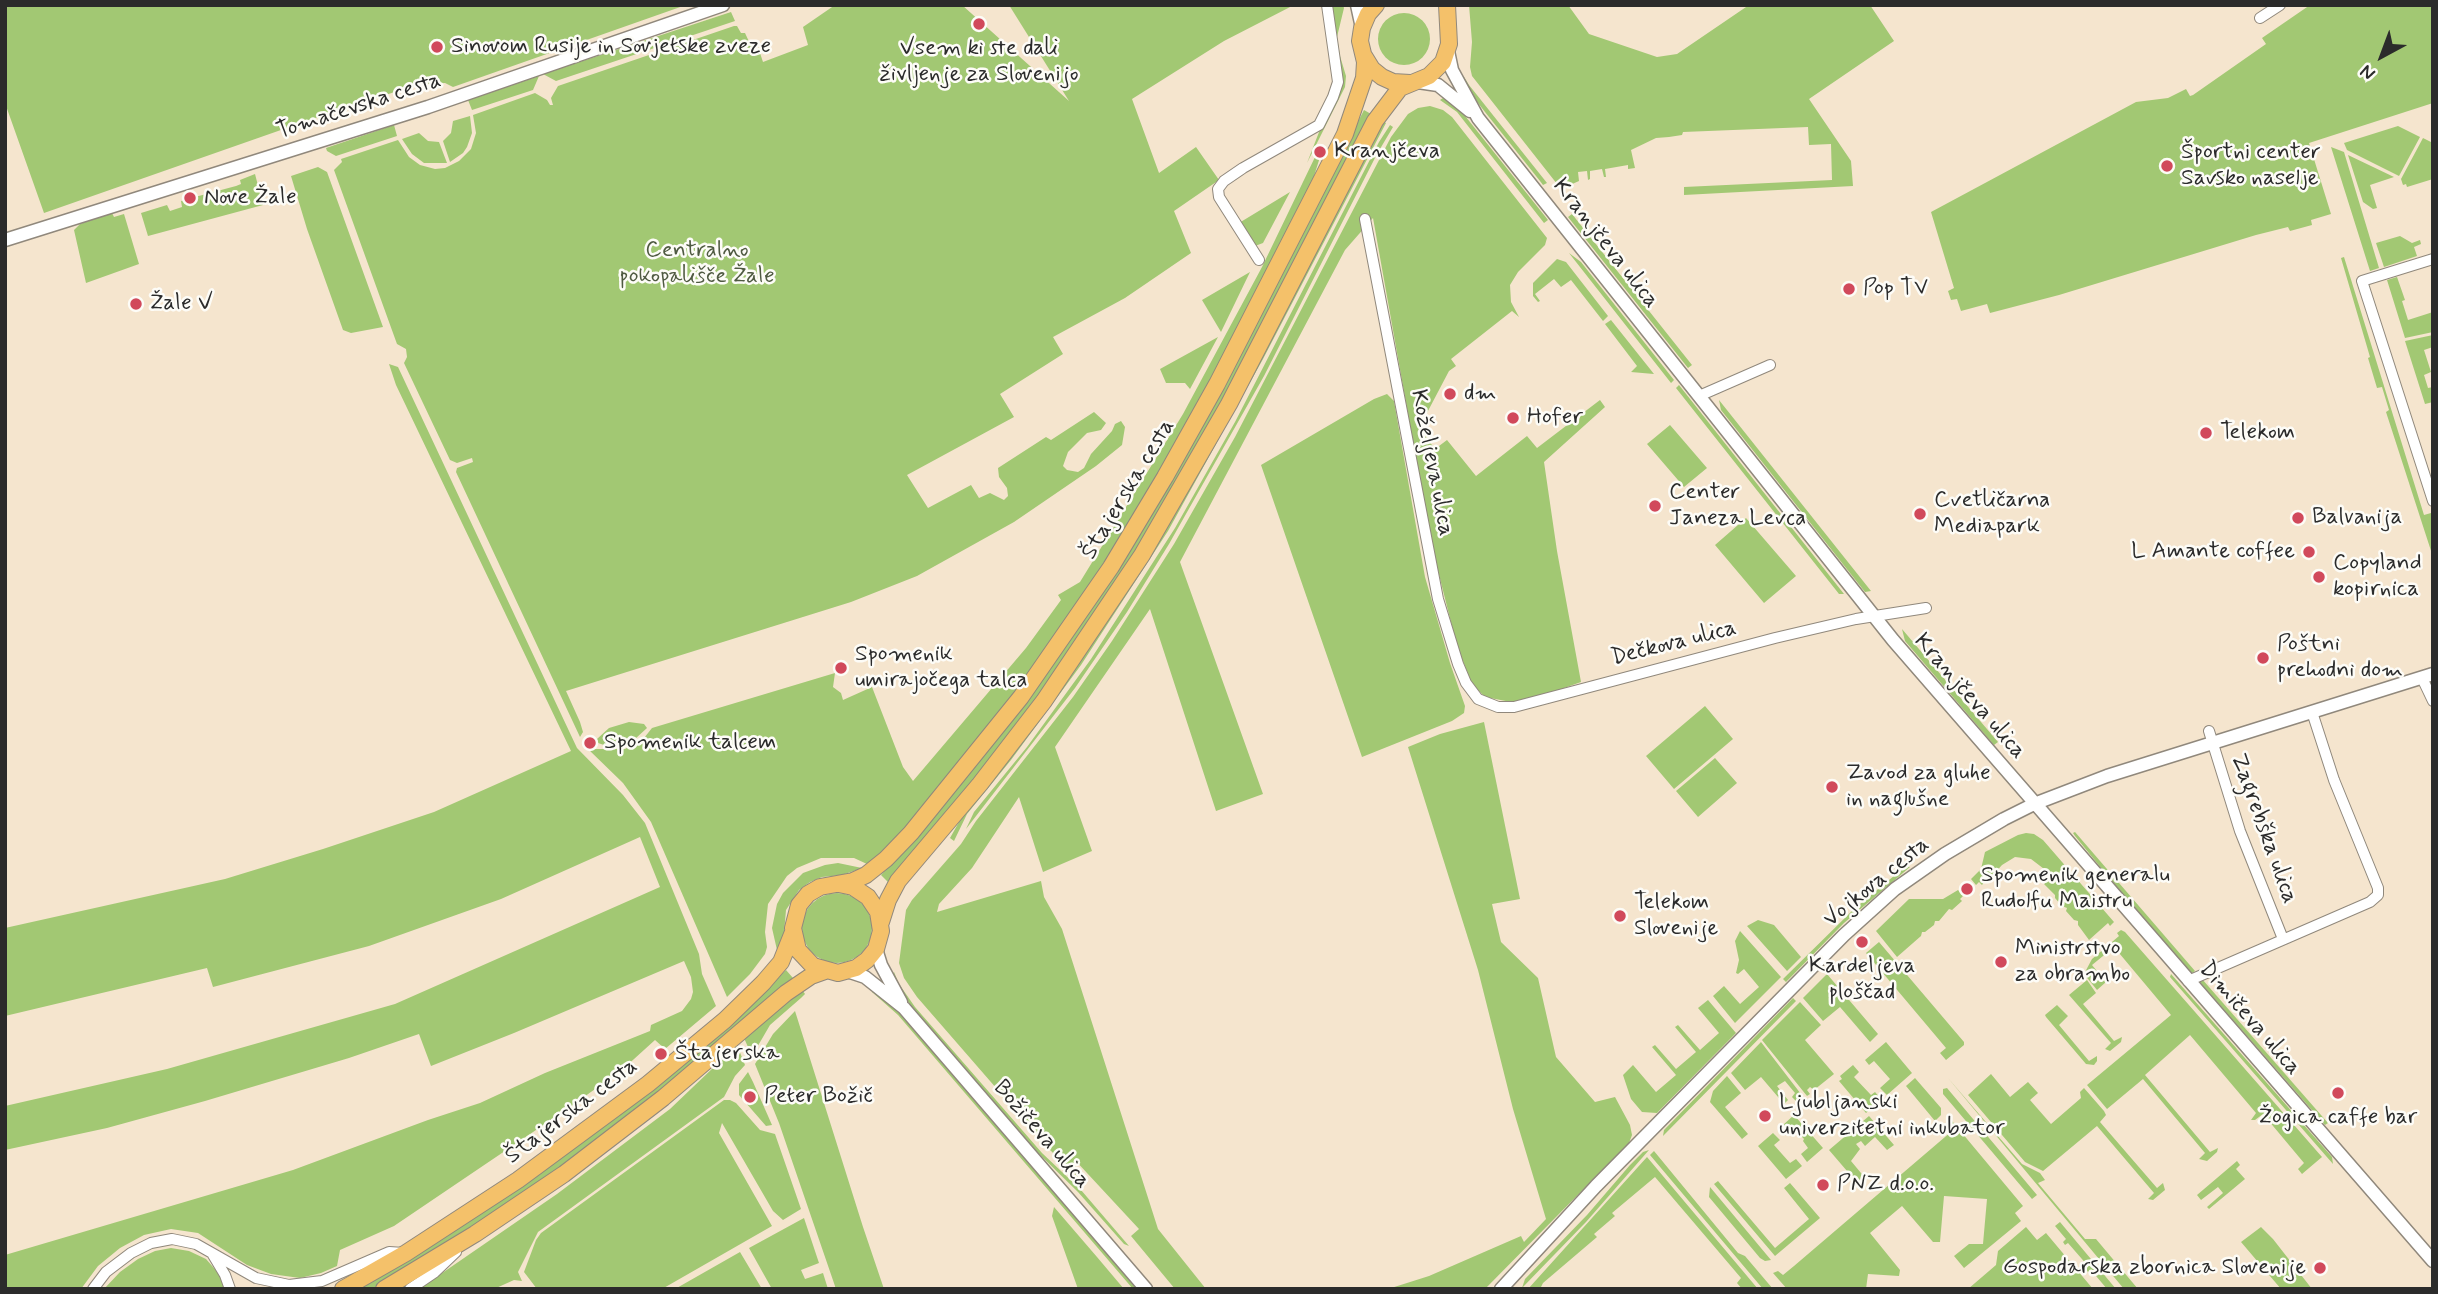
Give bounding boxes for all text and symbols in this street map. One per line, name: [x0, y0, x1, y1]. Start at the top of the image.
marker: Vsem ki ste dali življenje za Slovenijo: [971, 16, 987, 32]
north arrow: [2347, 21, 2417, 91]
place label: Sinovom Rusije in Sovjetske zveze: [451, 33, 771, 61]
place label: Vsem ki ste dali življenje za Slovenijo: [879, 35, 1079, 89]
marker: Sinovom Rusije in Sovjetske zveze: [429, 39, 445, 55]
text: N: [2355, 59, 2381, 86]
street label: Tomačevska cesta: [273, 67, 445, 147]
place label: Kranjčeva: [1334, 138, 1440, 166]
place label: Športni center Savsko naselje: [2181, 139, 2321, 193]
marker: Kranjčeva: [1312, 144, 1328, 160]
marker: Športni center Savsko naselje: [2159, 158, 2175, 174]
street label: Kranjčeva ulica: [1546, 174, 1664, 314]
place label: Nove Žale: [204, 184, 297, 212]
marker: Nove Žale: [182, 190, 198, 206]
park label: Centralno pokopališče Žale: [619, 237, 775, 291]
place label: Pop TV: [1863, 275, 1928, 303]
marker: Pop TV: [1841, 281, 1857, 297]
place label: Žale V: [150, 290, 213, 318]
marker: Žale V: [128, 296, 144, 312]
place label: dm: [1464, 380, 1496, 408]
marker: dm: [1442, 386, 1458, 402]
street label: Koželjeva ulica: [1403, 388, 1459, 538]
place label: Hofer: [1527, 404, 1583, 432]
marker: Hofer: [1505, 410, 1521, 426]
street label: Štajerska cesta: [1076, 415, 1182, 565]
place label: Telekom: [2220, 419, 2295, 447]
marker: Telekom: [2198, 425, 2214, 441]
place label: Center Janeza Levca: [1669, 479, 1806, 533]
place label: Cvetličarna Mediapark: [1934, 487, 2050, 541]
marker: Center Janeza Levca: [1647, 498, 1663, 514]
place label: Balvanija: [2312, 504, 2402, 532]
marker: Cvetličarna Mediapark: [1912, 506, 1928, 522]
marker: Balvanija: [2290, 510, 2306, 526]
place label: L Amante coffee: [2131, 538, 2295, 566]
marker: L Amante coffee: [2301, 544, 2317, 560]
place label: Copyland kopirnica: [2333, 550, 2422, 604]
marker: Copyland kopirnica: [2311, 569, 2327, 585]
street label: Dečkova ulica: [1609, 615, 1739, 673]
street label: Kranjčeva ulica: [1907, 629, 2031, 765]
place label: Poštni prehodni dom: [2277, 631, 2403, 685]
place label: Spomenik umirajočega talca: [855, 641, 1027, 695]
marker: Poštni prehodni dom: [2255, 650, 2271, 666]
marker: Spomenik umirajočega talca: [833, 660, 849, 676]
place label: Spomenik talcem: [604, 729, 776, 757]
marker: Spomenik talcem: [582, 735, 598, 751]
street label: Zagrebška ulica: [2223, 750, 2303, 908]
place label: Zavod za gluhe in naglušne: [1846, 760, 1991, 814]
marker: Zavod za gluhe in naglušne: [1824, 779, 1840, 795]
street label: Vojkova cesta: [1819, 832, 1935, 934]
place label: Spomenik generalu Rudolfu Maistru: [1981, 862, 2170, 916]
marker: Spomenik generalu Rudolfu Maistru: [1959, 881, 1975, 897]
place label: Telekom Slovenije: [1634, 889, 1718, 943]
marker: Telekom Slovenije: [1612, 908, 1628, 924]
marker: Kardeljeva ploščad: [1854, 934, 1870, 950]
place label: Ministrstvo za obrambo: [2015, 935, 2130, 989]
place label: Kardeljeva ploščad: [1809, 953, 1915, 1007]
marker: Ministrstvo za obrambo: [1993, 954, 2009, 970]
street label: Dimičeva ulica: [2192, 956, 2306, 1082]
place label: Štajerska: [675, 1040, 780, 1068]
marker: Štajerska: [653, 1046, 669, 1062]
street label: Štajerska cesta: [500, 1053, 644, 1171]
street label: Božičeva ulica: [986, 1075, 1096, 1195]
place label: Peter Božič: [764, 1083, 873, 1111]
marker: Žogica caffe bar: [2330, 1085, 2346, 1101]
marker: Peter Božič: [742, 1089, 758, 1105]
place label: Ljubljanski univerzitetni inkubator: [1779, 1089, 2005, 1143]
place label: Žogica caffe bar: [2259, 1104, 2417, 1132]
marker: Ljubljanski univerzitetni inkubator: [1757, 1108, 1773, 1124]
place label: PNZ d.o.o.: [1837, 1171, 1934, 1199]
marker: PNZ d.o.o.: [1815, 1177, 1831, 1193]
place label: Gospodarska zbornica Slovenije: [2003, 1254, 2306, 1282]
marker: Gospodarska zbornica Slovenije: [2312, 1260, 2328, 1276]

